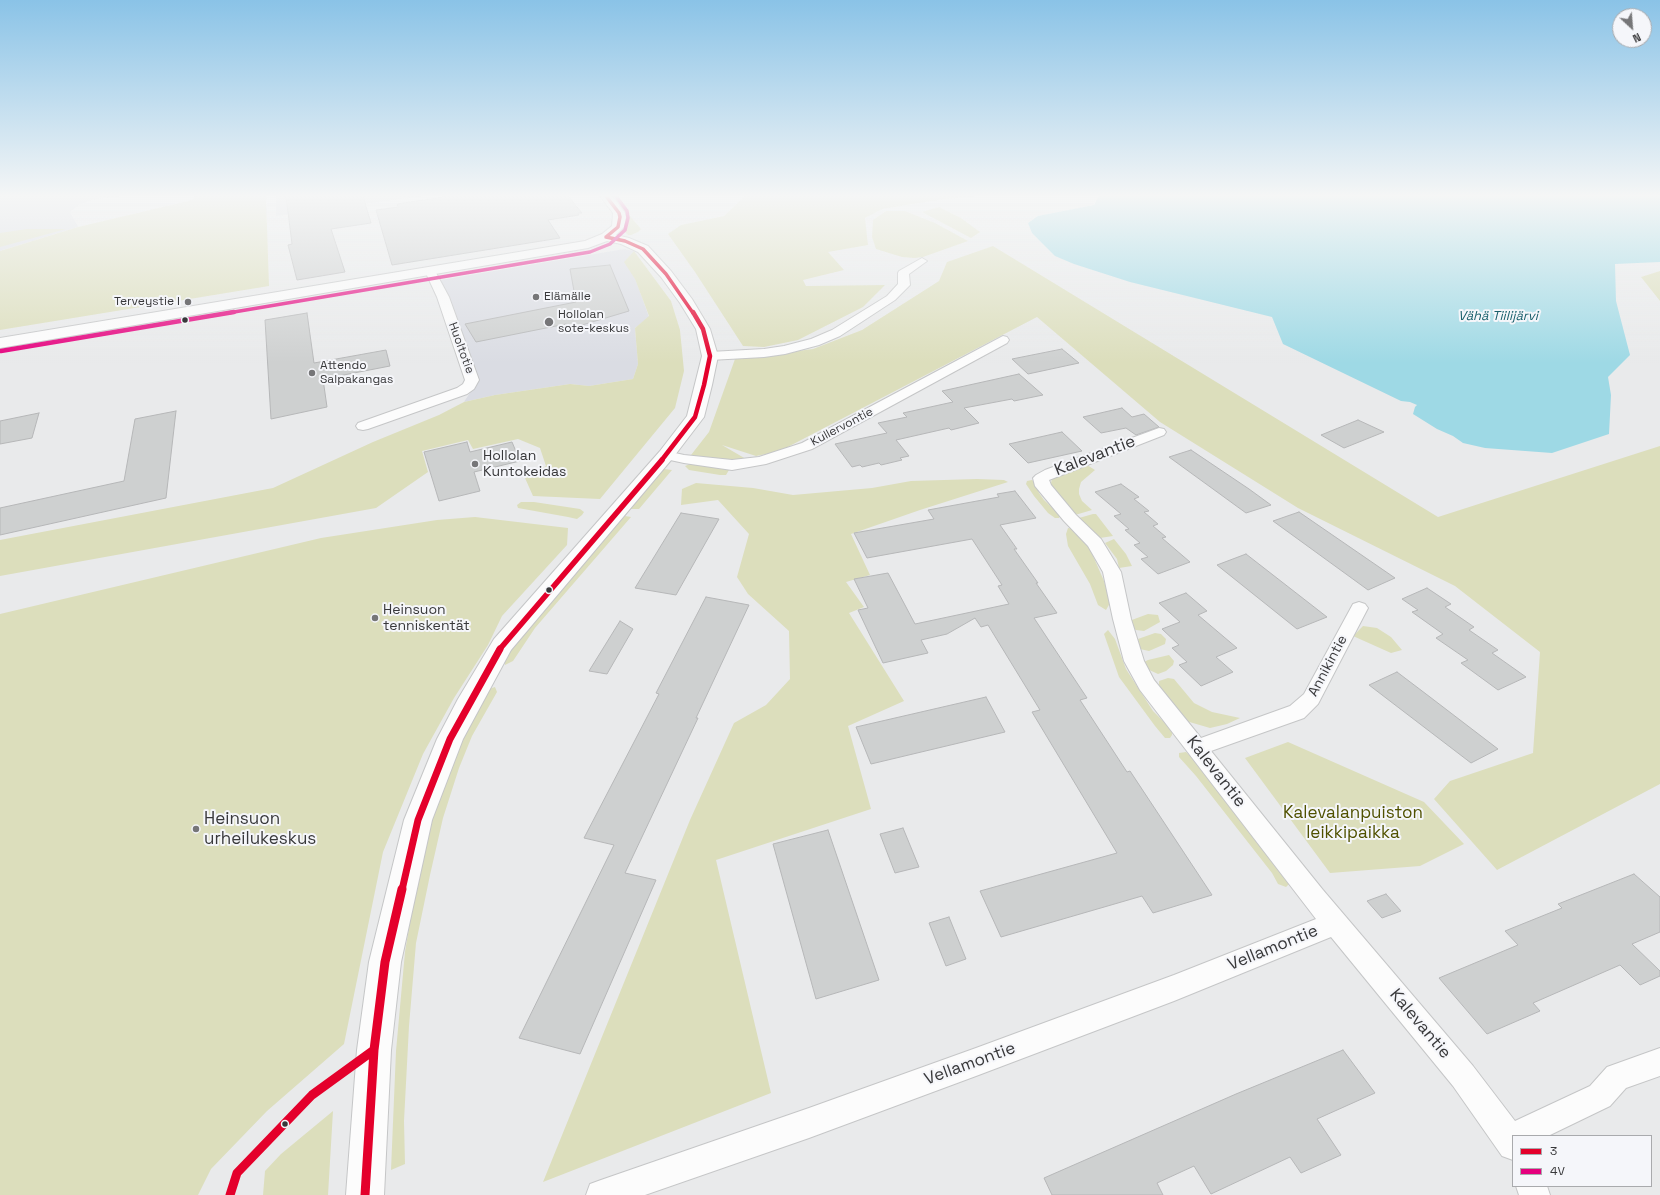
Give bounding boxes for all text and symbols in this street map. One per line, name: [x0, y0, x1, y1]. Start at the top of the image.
north arrow: [1612, 8, 1652, 48]
text: N: [1630, 30, 1643, 46]
place label: Elämälle: [544, 290, 591, 304]
marker: Elämälle: [531, 292, 541, 302]
place label: Terveystie I: [114, 295, 180, 309]
marker: Terveystie I: [183, 297, 193, 307]
place label: Hollolan sote-keskus: [558, 308, 629, 336]
water label: Vähä Tiilijärvi: [1458, 308, 1538, 324]
unlabelled marker: [180, 315, 190, 325]
marker: Hollolan sote-keskus: [543, 316, 555, 328]
street label: Huoltotie: [445, 320, 477, 376]
place label: Attendo Salpakangas: [320, 359, 393, 387]
marker: Attendo Salpakangas: [307, 368, 317, 378]
street label: Kullervontie: [808, 405, 876, 449]
street label: Kalevantie: [1052, 431, 1138, 481]
place label: Hollolan Kuntokeidas: [483, 448, 566, 480]
marker: Hollolan Kuntokeidas: [470, 459, 480, 469]
unlabelled marker: [544, 585, 554, 595]
place label: Heinsuon tenniskentät: [383, 602, 470, 634]
marker: Heinsuon tenniskentät: [370, 613, 380, 623]
street label: Annikintie: [1305, 633, 1351, 699]
street label: Kalevantie: [1182, 732, 1250, 812]
park label: Kalevalanpuiston leikkipaikka: [1283, 803, 1423, 843]
place label: Heinsuon urheilukeskus: [204, 809, 316, 849]
marker: Heinsuon urheilukeskus: [191, 824, 201, 834]
street label: Vellamontie: [1225, 921, 1321, 975]
street label: Kalevantie: [1385, 985, 1455, 1063]
street label: Vellamontie: [922, 1038, 1018, 1090]
unlabelled marker: [280, 1119, 290, 1129]
legend: [1512, 1135, 1652, 1187]
text: 3: [1550, 1143, 1557, 1159]
text: 4V: [1550, 1163, 1565, 1179]

